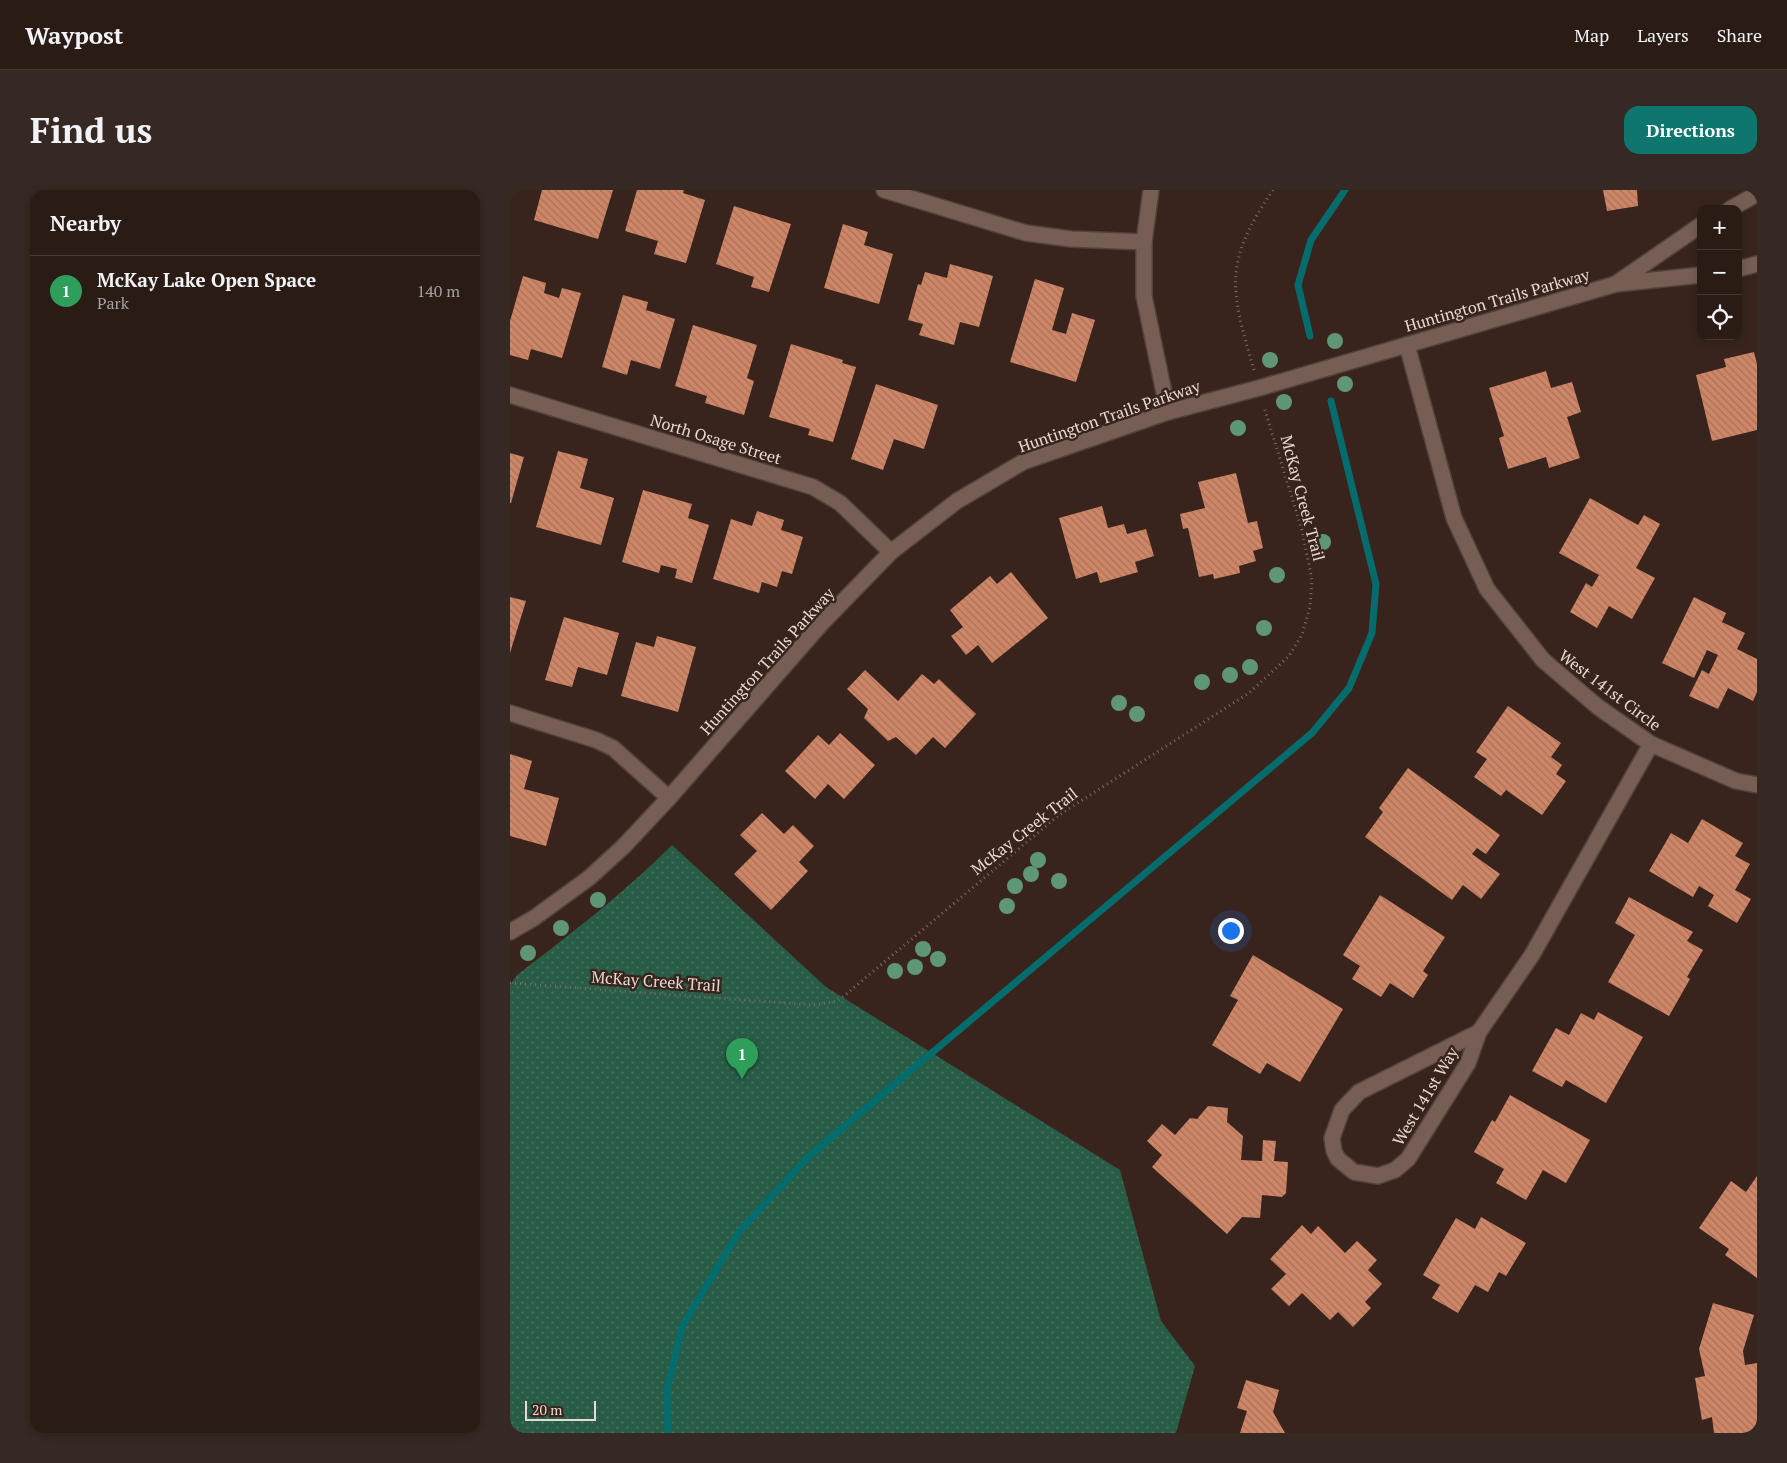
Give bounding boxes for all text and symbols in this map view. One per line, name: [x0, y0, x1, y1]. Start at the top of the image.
text: Waypost: [25, 19, 123, 51]
text: Map: [1574, 23, 1609, 47]
text: Layers: [1637, 23, 1689, 47]
text: Share: [1717, 23, 1762, 47]
button: Directions: [1624, 106, 1757, 154]
text: Find us: [30, 107, 152, 153]
map controls: [1697, 205, 1742, 340]
button: +: [1697, 205, 1742, 250]
text: Nearby: [50, 209, 121, 237]
button: −: [1697, 250, 1742, 295]
street label: Huntington Trails Parkway: [1402, 263, 1593, 337]
text: McKay Lake Open Space: [97, 267, 316, 292]
text: 1: [61, 280, 71, 302]
text: 140 m: [417, 280, 460, 302]
text: Park: [97, 292, 129, 314]
button: locate: [1697, 295, 1742, 340]
street label: Huntington Trails Parkway: [1015, 374, 1204, 458]
street label: North Osage Street: [648, 409, 784, 469]
street label: McKay Creek Trail: [1276, 433, 1330, 564]
street label: Huntington Trails Parkway: [695, 582, 840, 739]
street label: West 141st Circle: [1554, 644, 1666, 736]
street label: McKay Creek Trail: [966, 782, 1082, 880]
your location: [1218, 918, 1244, 944]
street label: McKay Creek Trail: [591, 966, 722, 997]
pin: 1: [726, 1038, 758, 1079]
street label: West 141st Way: [1387, 1042, 1464, 1149]
scale bar: [525, 1398, 596, 1421]
text: 20 m: [532, 1400, 562, 1419]

